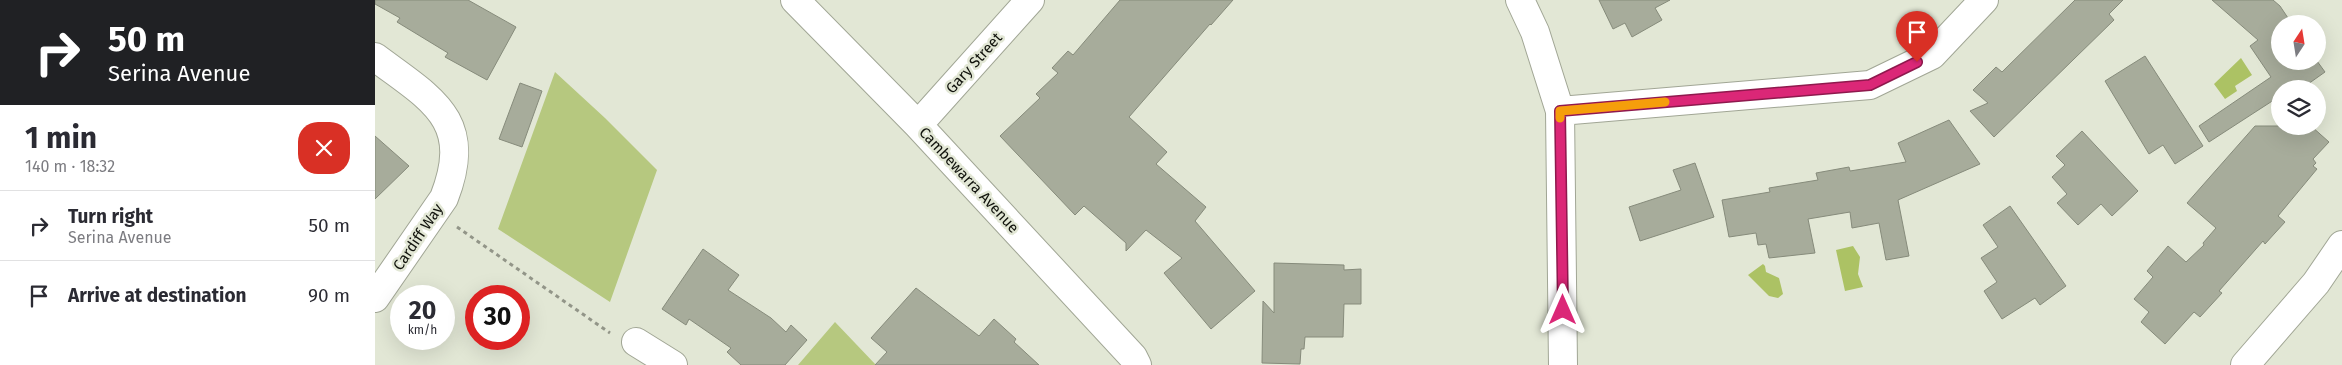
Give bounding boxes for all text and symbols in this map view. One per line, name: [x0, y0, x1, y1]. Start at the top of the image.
pin: [1896, 11, 1938, 62]
north arrow: [2271, 15, 2326, 70]
map controls: [2271, 15, 2326, 135]
text: 50 m: [108, 18, 185, 60]
icon: arrive: [1903, 18, 1931, 46]
icon: right: [25, 20, 90, 85]
street label: Gary Street: [942, 29, 1006, 97]
text: Serina Avenue: [108, 60, 250, 87]
button: layers: [2271, 80, 2326, 135]
text: 1 min: [25, 120, 97, 156]
button: close: [298, 122, 350, 174]
street label: Cambewarra Avenue: [915, 123, 1023, 237]
text: 140 m · 18:32: [25, 157, 115, 176]
street label: Cardiff Way: [389, 200, 447, 274]
text: Turn right: [68, 205, 153, 228]
icon: right: [25, 212, 53, 240]
text: 50 m: [309, 214, 350, 237]
text: Serina Avenue: [68, 228, 172, 247]
icon: arrive: [25, 282, 53, 310]
position arrow: [1536, 283, 1588, 335]
text: Arrive at destination: [68, 284, 247, 307]
text: 90 m: [308, 284, 350, 307]
speed limit sign: 30: [465, 285, 530, 350]
text: 20: [409, 296, 436, 326]
text: km/h: [408, 323, 437, 337]

